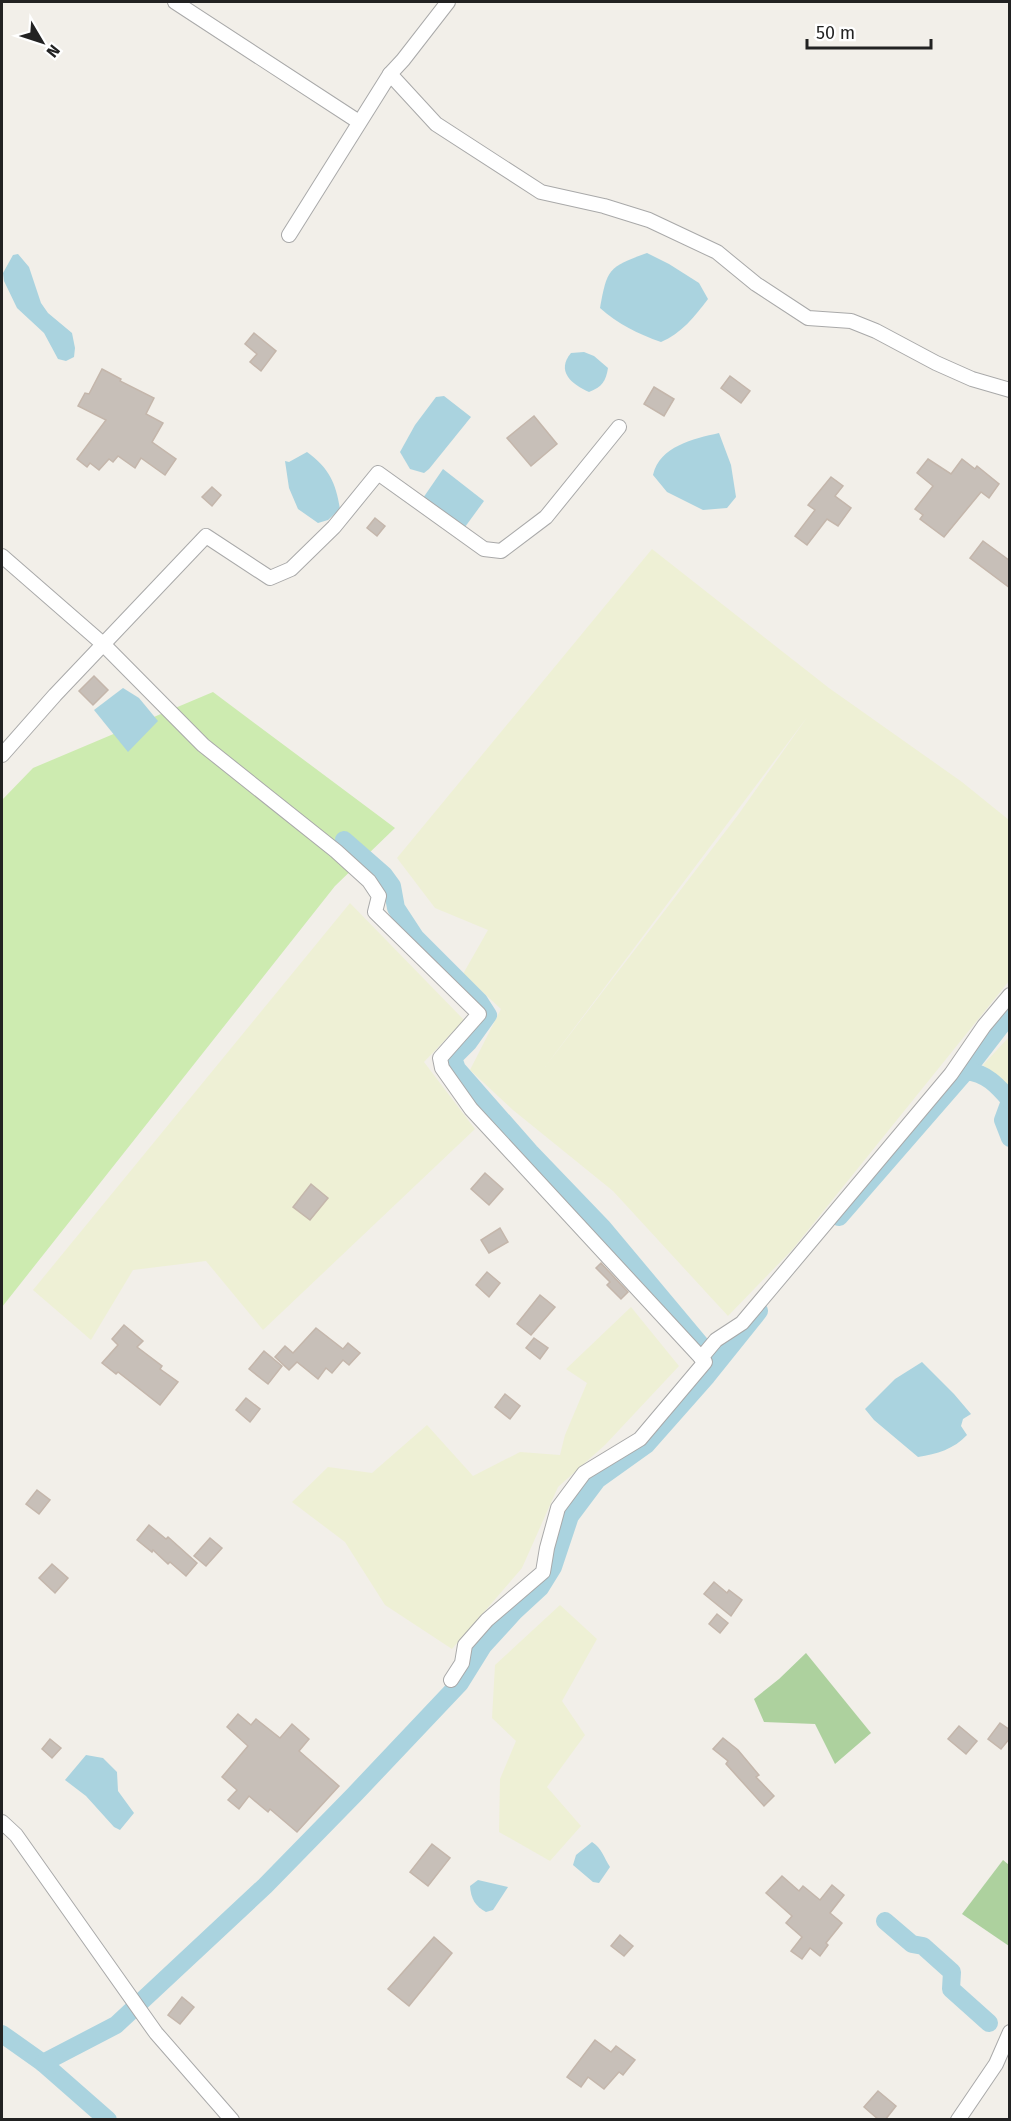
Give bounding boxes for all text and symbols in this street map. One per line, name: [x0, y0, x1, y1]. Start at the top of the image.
north arrow: [12, 12, 72, 72]
scale bar: [807, 12, 932, 50]
text: 50 m: [816, 22, 855, 44]
text: N: [43, 41, 64, 61]

